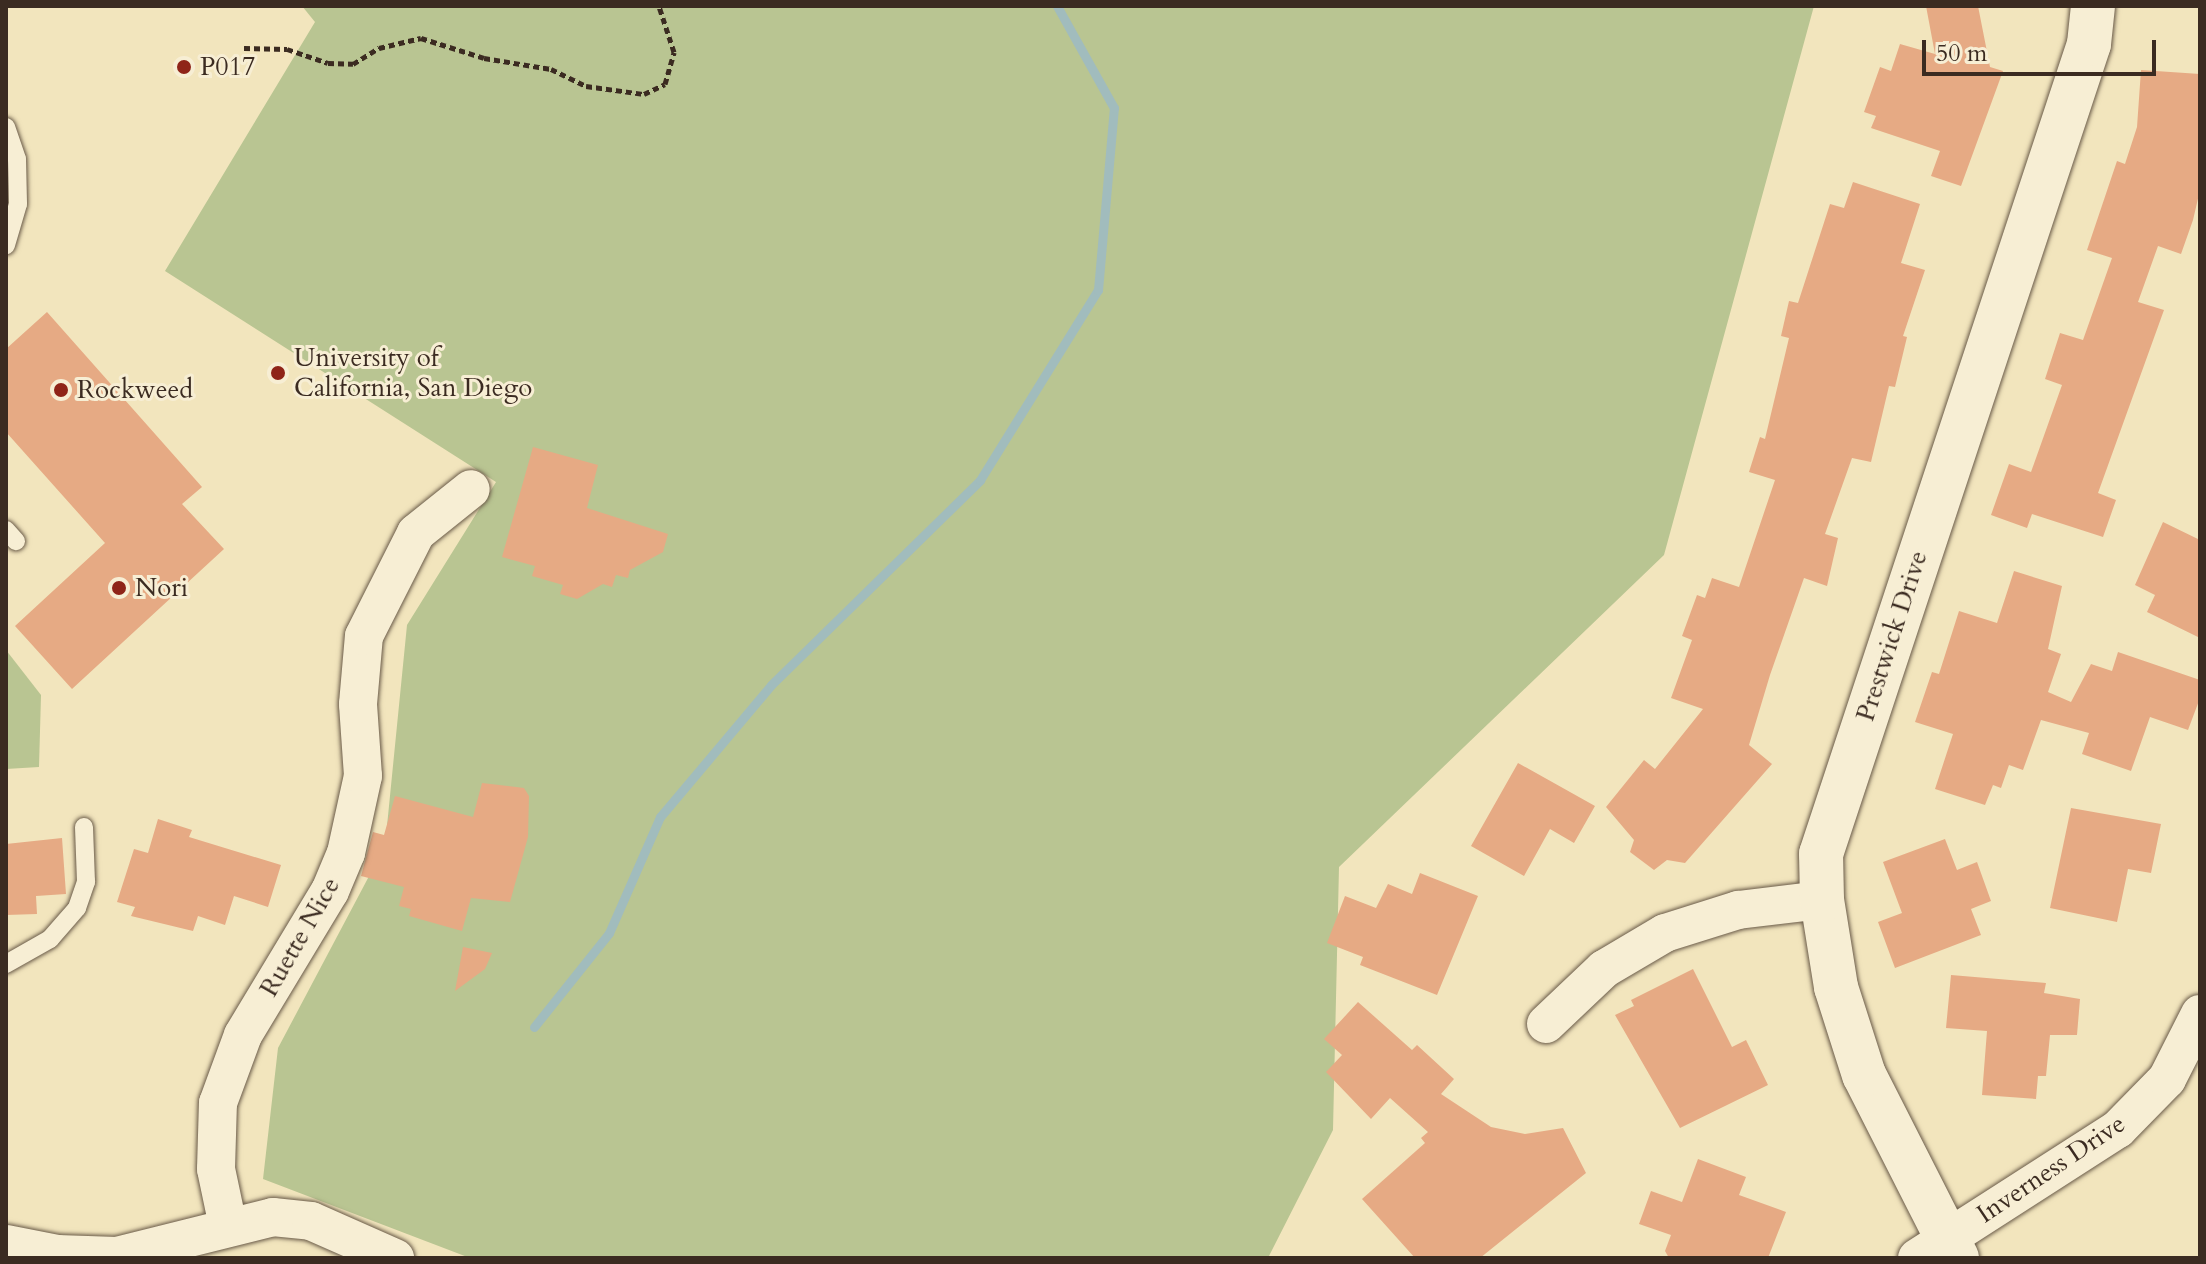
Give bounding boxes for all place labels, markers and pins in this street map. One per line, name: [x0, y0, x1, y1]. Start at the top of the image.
place label: P017: [200, 51, 255, 83]
marker: P017: [175, 58, 193, 76]
place label: University of California, San Diego: [294, 342, 532, 404]
marker: University of California, San Diego: [269, 364, 287, 382]
place label: Rockweed: [77, 374, 193, 406]
marker: Rockweed: [52, 381, 70, 399]
place label: Nori: [135, 572, 188, 604]
marker: Nori: [110, 579, 128, 597]

